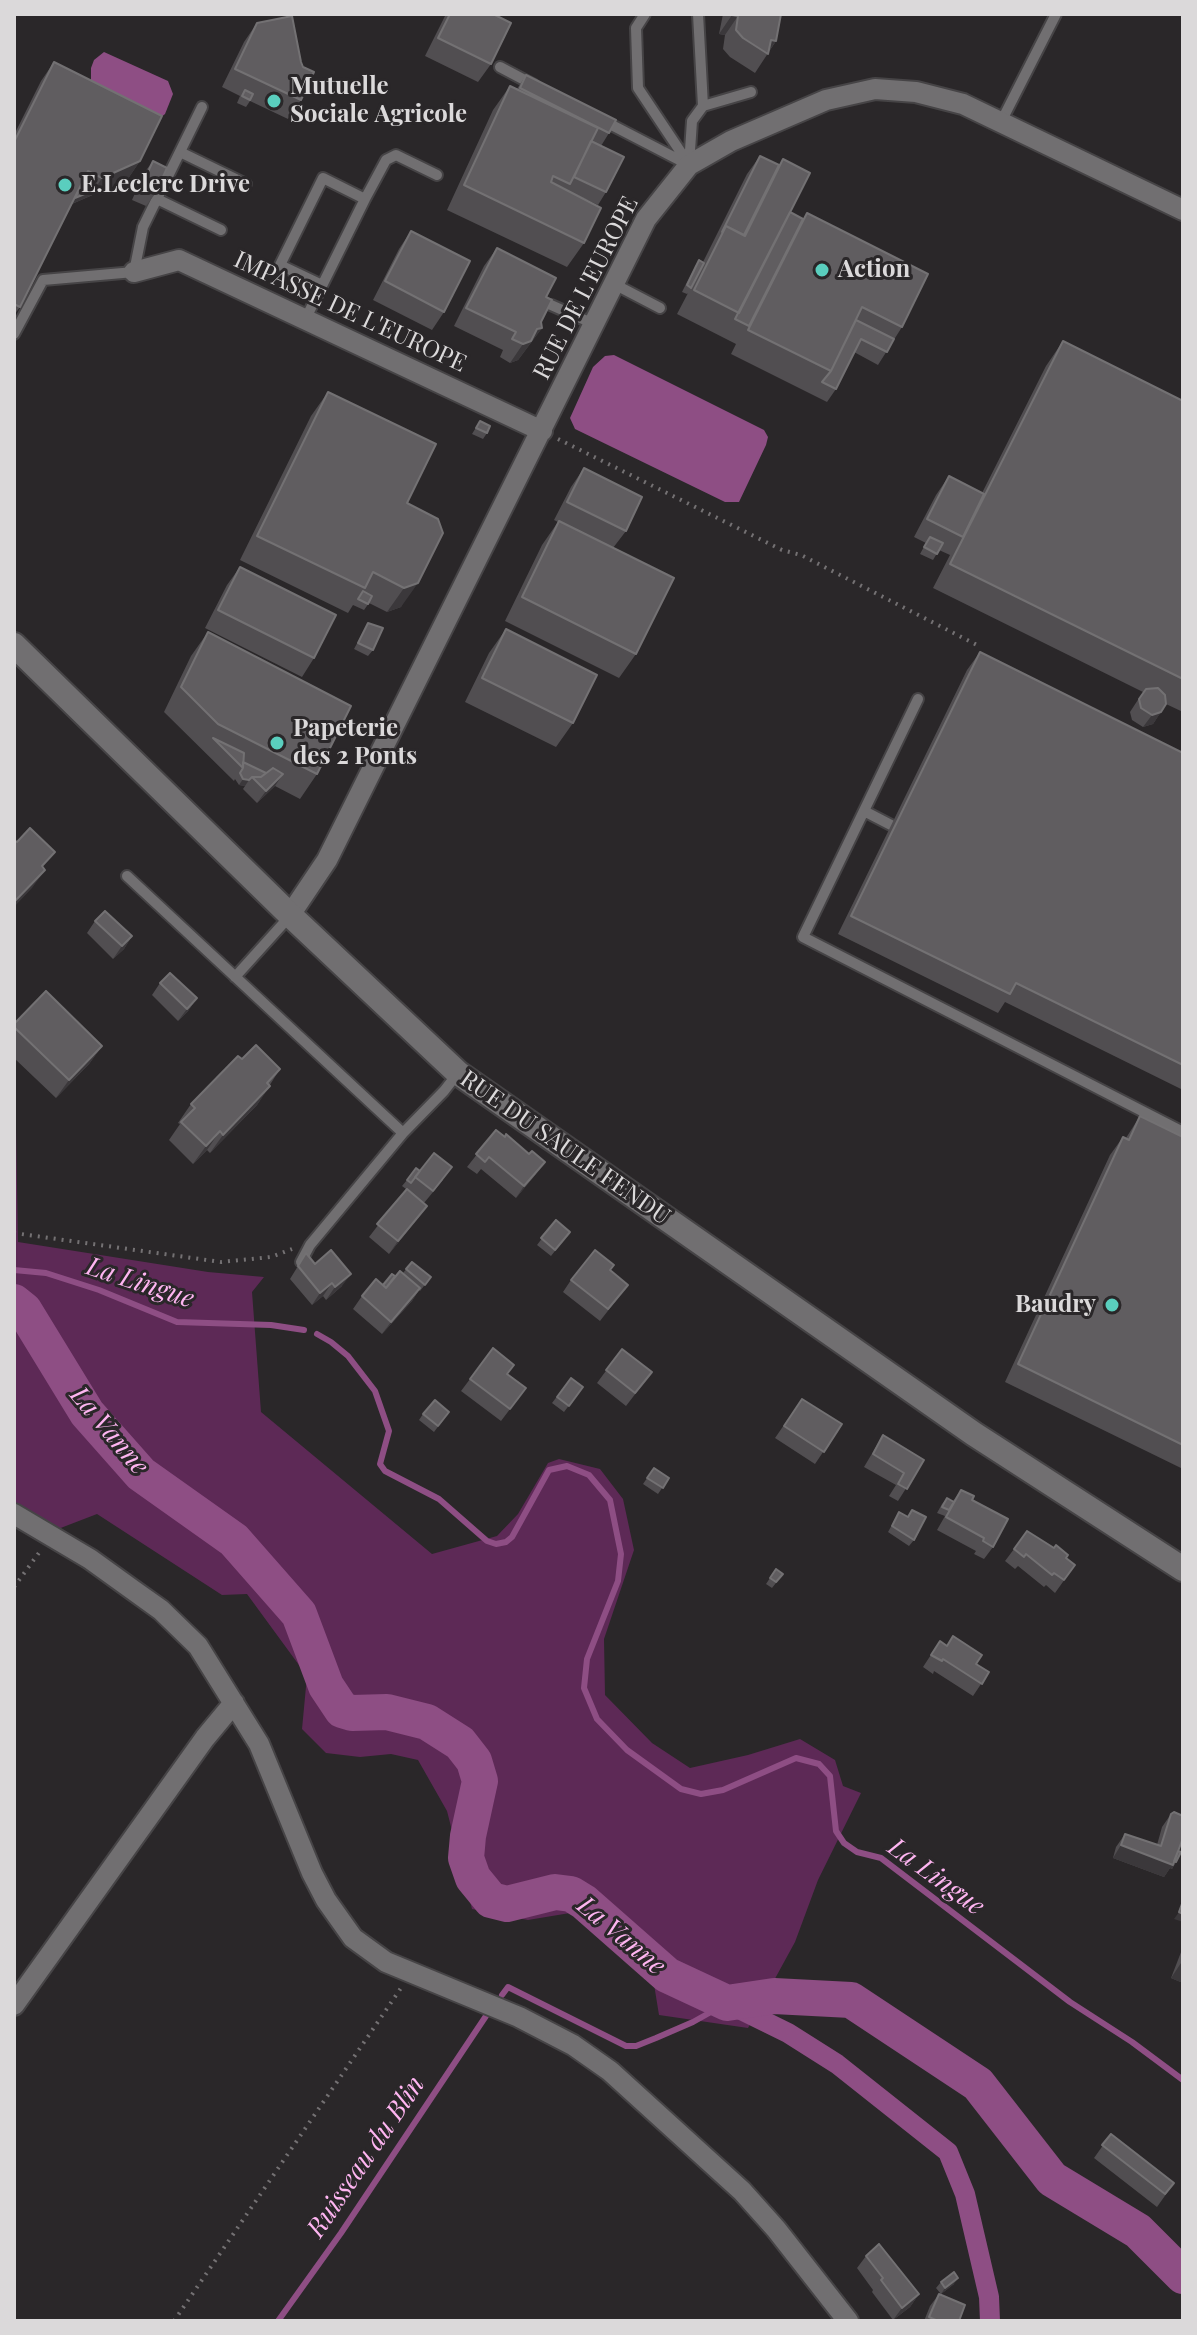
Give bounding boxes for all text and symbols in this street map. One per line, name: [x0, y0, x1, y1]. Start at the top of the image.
place label: Mutuelle Sociale Agricole: [290, 73, 467, 129]
marker: Mutuelle Sociale Agricole: [265, 92, 283, 110]
place label: E.Leclerc Drive: [81, 171, 250, 199]
marker: E.Leclerc Drive: [56, 176, 74, 194]
street label: RUE DE L'EUROPE: [527, 192, 645, 384]
street label: IMPASSE DE L'EUROPE: [229, 246, 471, 378]
place label: Action: [838, 256, 910, 284]
marker: Action: [813, 261, 831, 279]
place label: Papeterie des 2 Ponts: [293, 715, 417, 771]
marker: Papeterie des 2 Ponts: [268, 734, 286, 752]
street label: RUE DU SAULE FENDU: [454, 1065, 676, 1231]
water label: La Lingue: [82, 1251, 198, 1315]
place label: Baudry: [1015, 1291, 1096, 1319]
marker: Baudry: [1103, 1296, 1121, 1314]
water label: La Vanne: [63, 1381, 155, 1481]
water label: La Lingue: [882, 1832, 990, 1922]
water label: La Vanne: [571, 1890, 671, 1982]
water label: Ruisseau du Blin: [301, 2070, 431, 2244]

